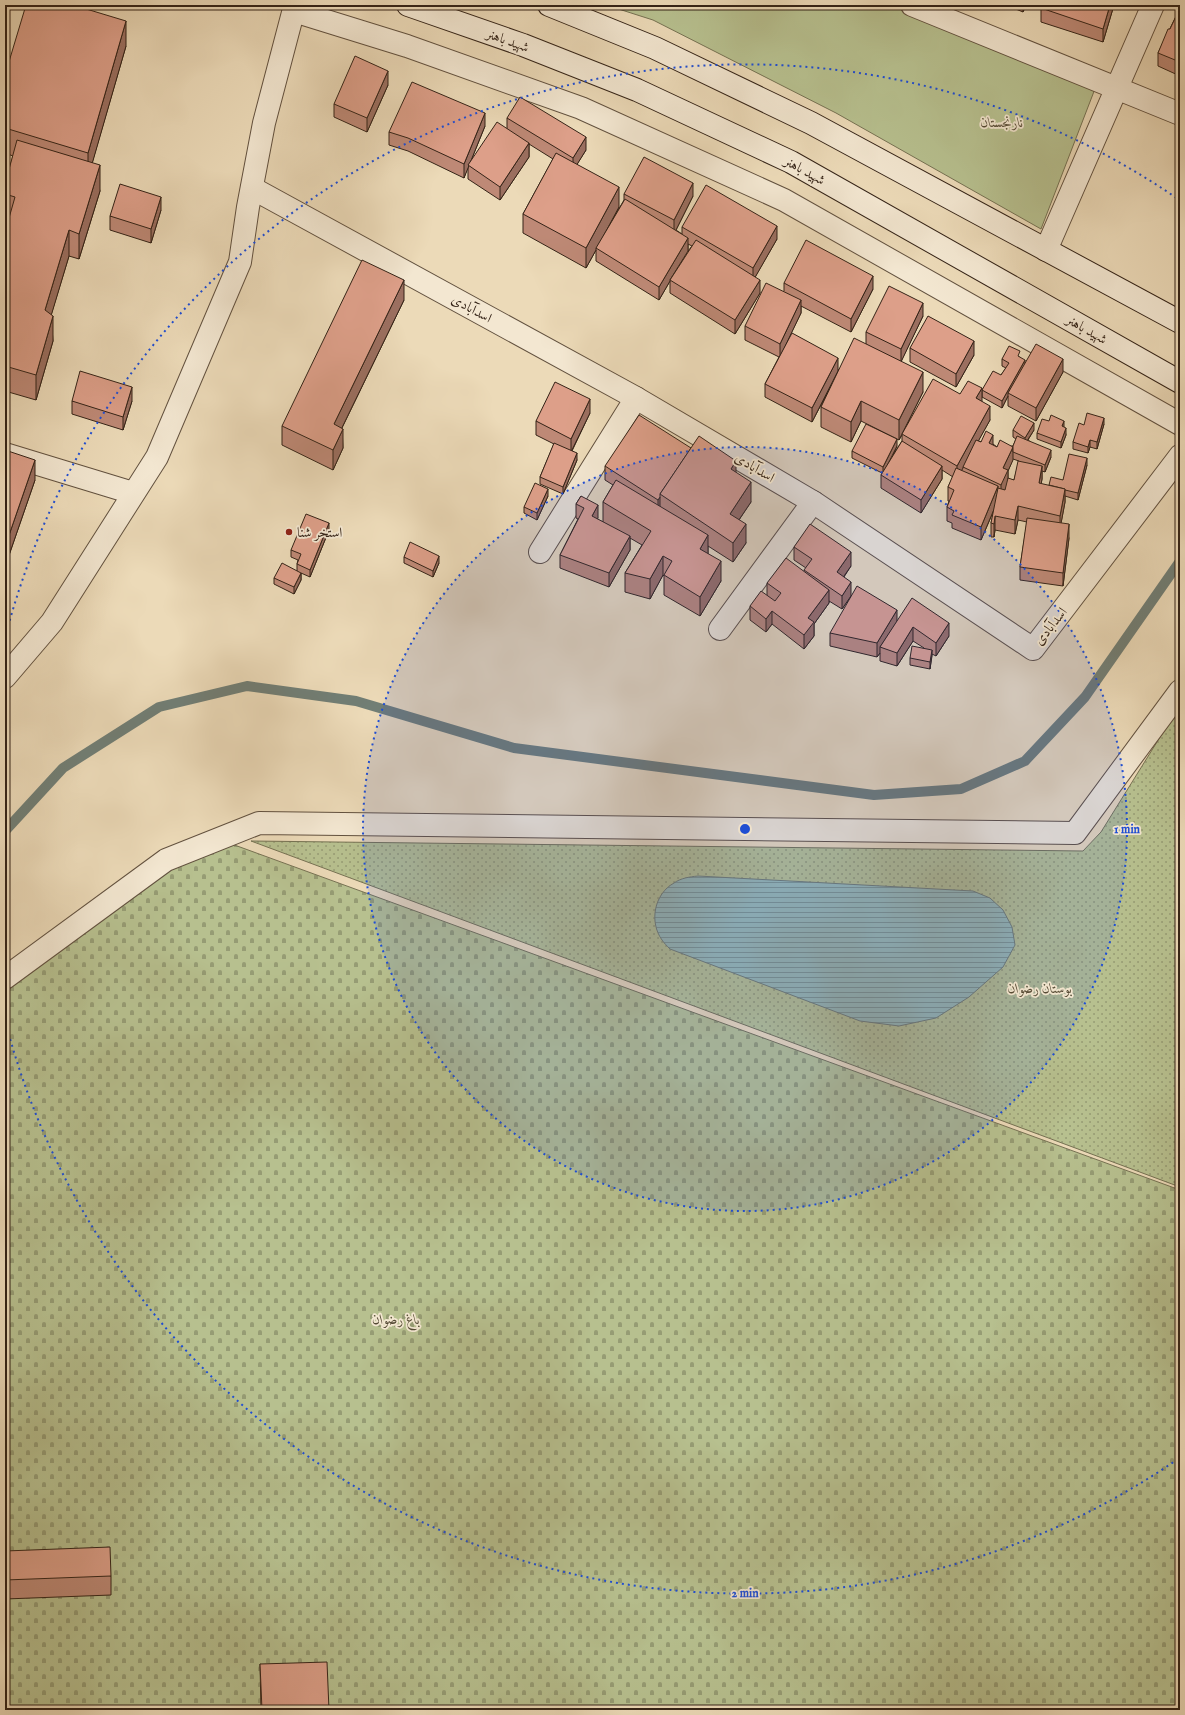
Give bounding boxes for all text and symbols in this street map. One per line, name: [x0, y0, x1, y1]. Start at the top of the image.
street label: شهید باهنر: [482, 24, 532, 57]
park label: نارنجستان: [980, 114, 1024, 132]
street label: شهید باهنر: [779, 151, 828, 190]
street label: اسدآبادی: [448, 290, 495, 327]
street label: شهید باهنر: [1061, 310, 1110, 349]
street label: اسدآبادی: [731, 449, 778, 487]
place label: استخر شنا: [297, 524, 342, 542]
marker: استخر شنا: [284, 527, 294, 537]
street label: اسدآبادی: [1030, 604, 1071, 649]
centre of rings: [738, 822, 752, 836]
text: 1 min: [1114, 822, 1141, 837]
park label: بوستان رضوان: [1008, 980, 1072, 998]
park label: باغ رضوان: [372, 1311, 420, 1331]
text: 2 min: [731, 1586, 759, 1601]

